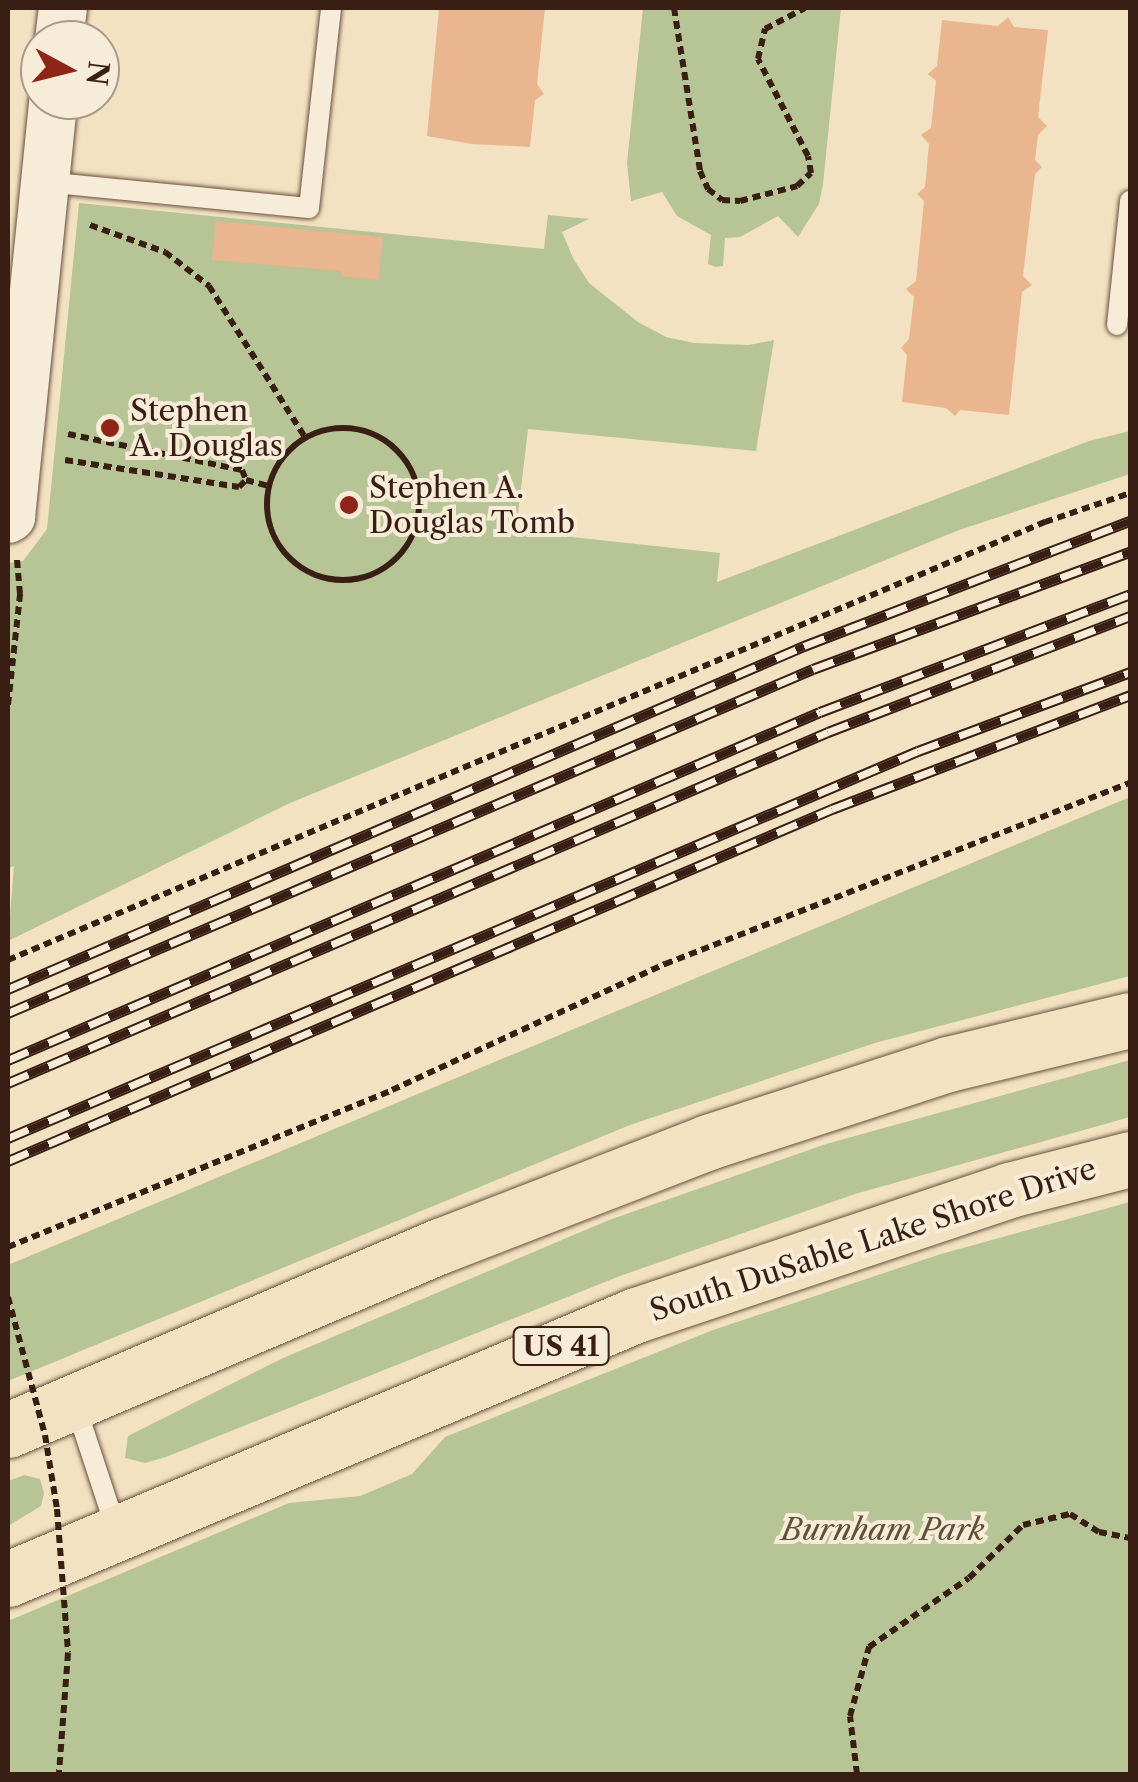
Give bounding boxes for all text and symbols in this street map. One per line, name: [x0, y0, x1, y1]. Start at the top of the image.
north arrow: [20, 20, 120, 120]
text: N: [79, 59, 116, 88]
place label: Stephen A. Douglas: [130, 393, 283, 464]
marker: Stephen A. Douglas: [99, 417, 121, 439]
place label: Stephen A. Douglas Tomb: [369, 470, 576, 540]
marker: Stephen A. Douglas Tomb: [338, 494, 360, 516]
street label: South DuSable Lake Shore Drive: [645, 1151, 1101, 1329]
road number: US 41: [511, 1323, 611, 1369]
park label: Burnham Park: [781, 1512, 985, 1548]

